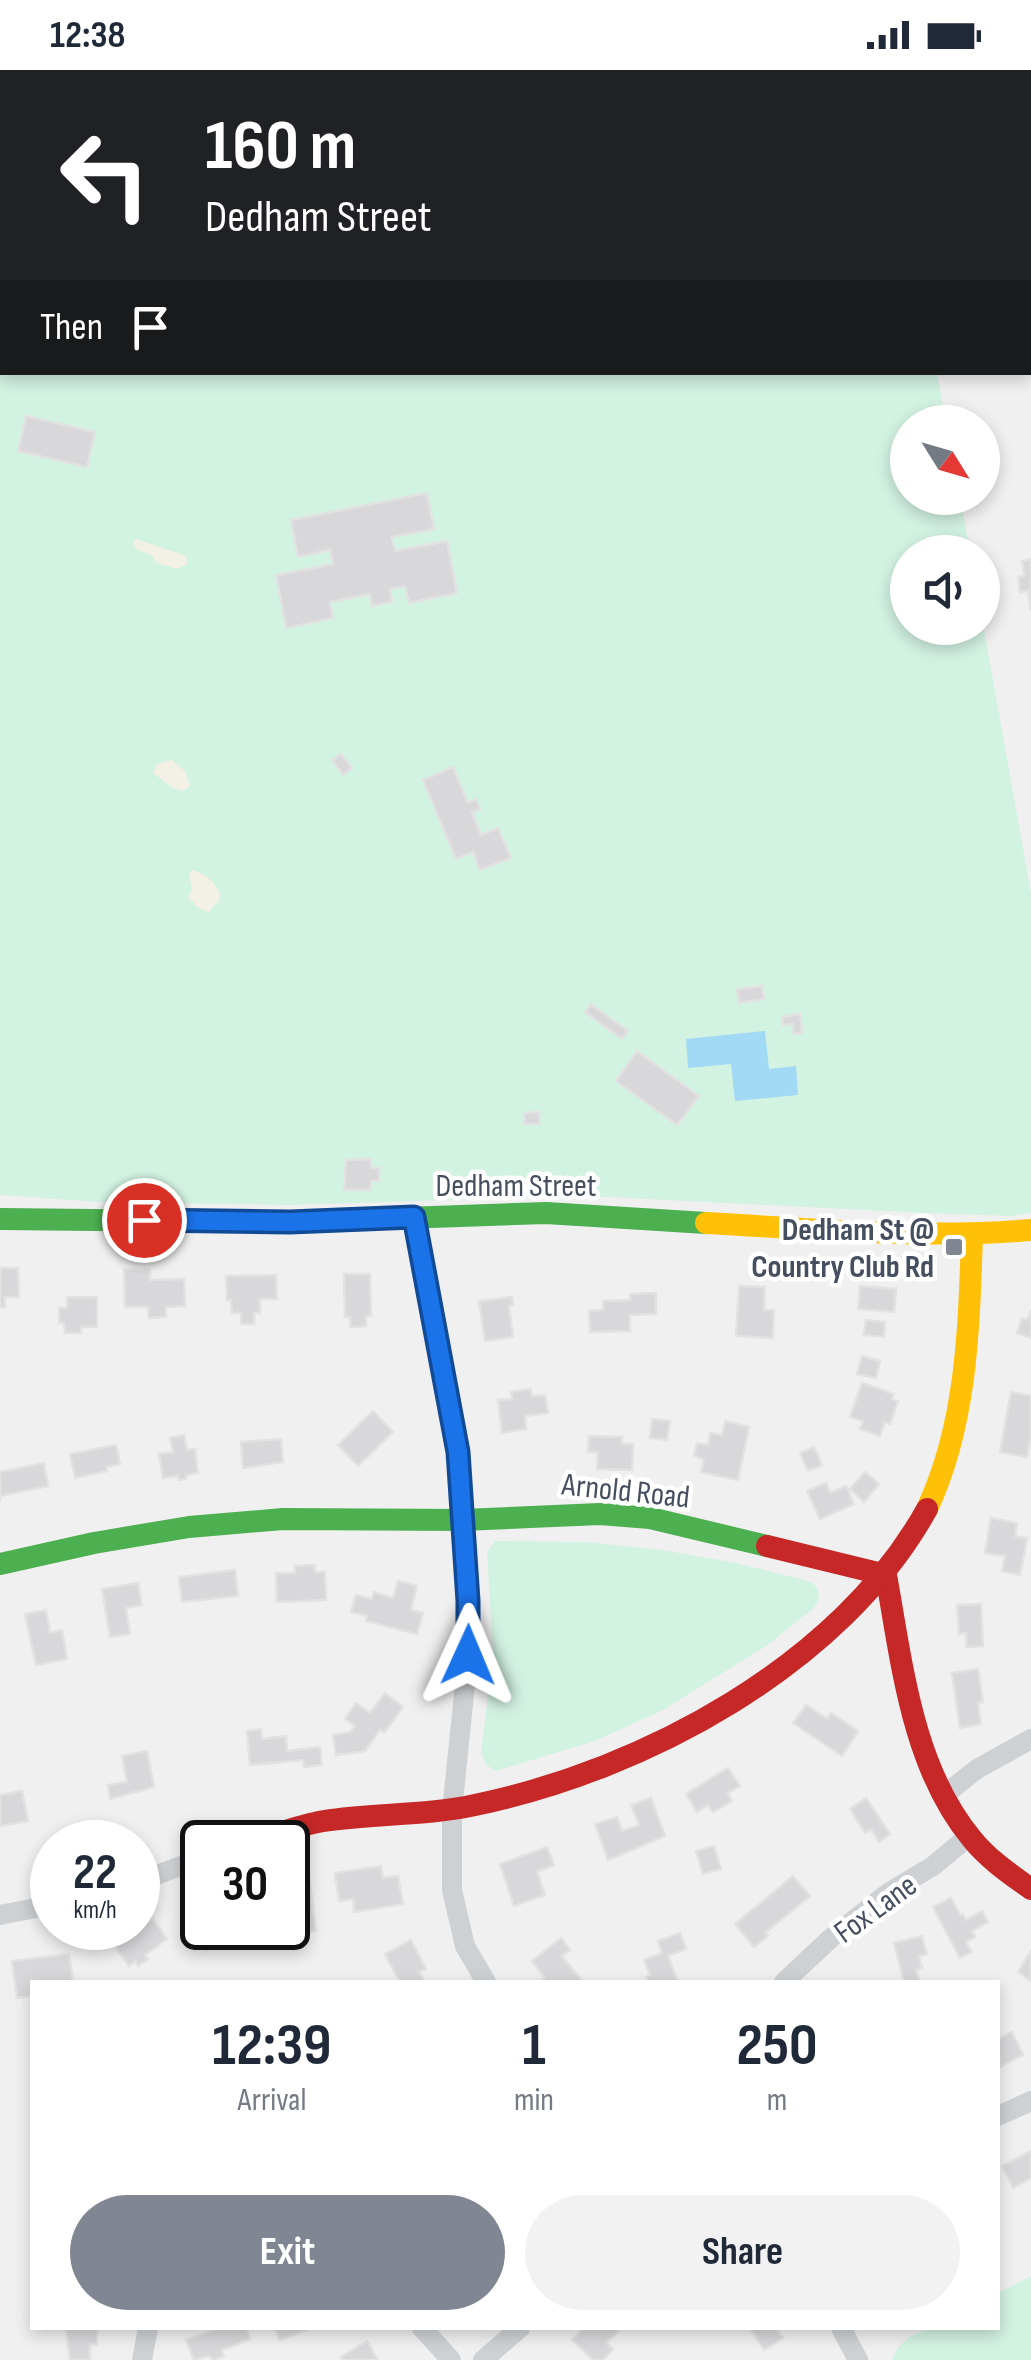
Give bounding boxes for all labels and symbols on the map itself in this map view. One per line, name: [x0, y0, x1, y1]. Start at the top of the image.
north arrow: [890, 405, 1000, 515]
street label: Dedham Street: [435, 1167, 597, 1206]
pin: [102, 1178, 187, 1263]
place label: Dedham St @ Country Club Rd: [751, 1211, 934, 1287]
marker: Dedham St @ Country Club Rd: [943, 1236, 965, 1258]
street label: Arnold Road: [559, 1465, 692, 1518]
position arrow: [416, 1603, 520, 1707]
speed limit sign: 30: [180, 1820, 310, 1950]
street label: Fox Lane: [827, 1866, 925, 1952]

